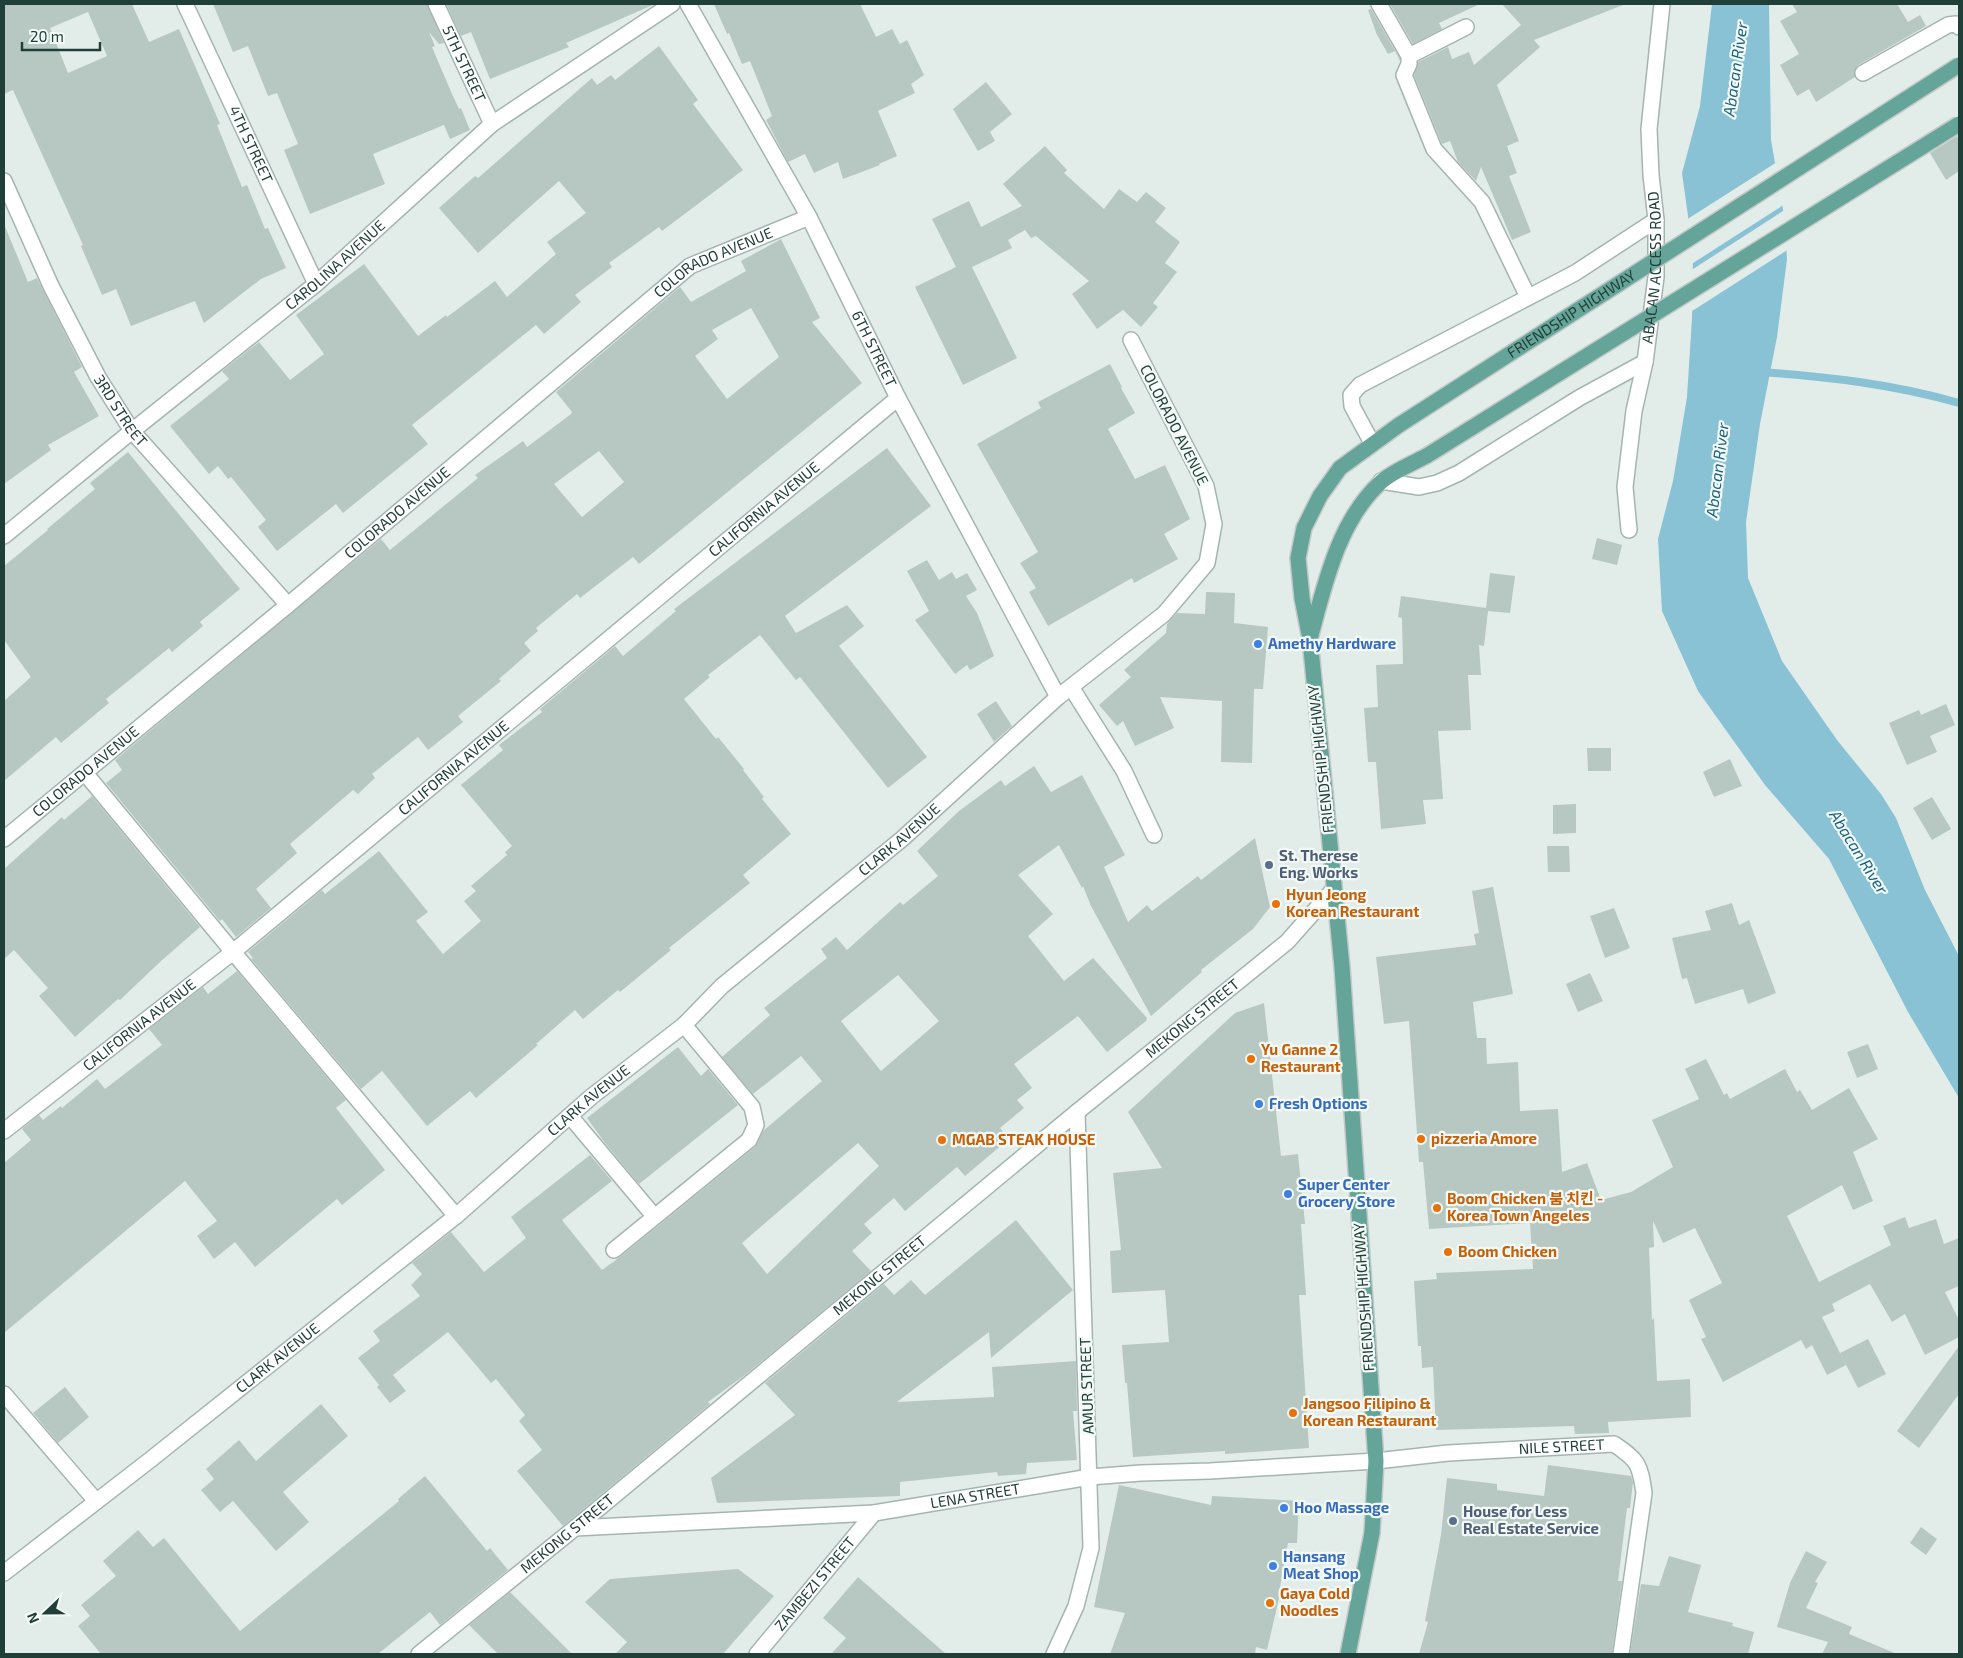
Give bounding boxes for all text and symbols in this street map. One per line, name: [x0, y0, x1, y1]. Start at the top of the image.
scale bar: [22, 20, 100, 52]
water label: Abacan River: [1718, 20, 1751, 118]
street label: 5TH STREET: [439, 22, 490, 105]
text: 20 m: [30, 27, 64, 45]
street label: 4TH STREET: [226, 103, 277, 186]
street label: ABACAN ACCESS ROAD: [1637, 190, 1664, 345]
street label: CAROLINA AVENUE: [281, 216, 388, 313]
street label: COLORADO AVENUE: [650, 223, 775, 301]
street label: FRIENDSHIP HIGHWAY: [1503, 265, 1639, 361]
street label: 6TH STREET: [848, 307, 901, 390]
street label: COLORADO AVENUE: [1137, 361, 1213, 488]
street label: 3RD STREET: [91, 371, 152, 450]
water label: Abacan River: [1701, 421, 1732, 519]
street label: CALIFORNIA AVENUE: [704, 457, 823, 560]
street label: COLORADO AVENUE: [340, 462, 453, 562]
place label: Amethy Hardware: [1268, 634, 1396, 653]
marker: Amethy Hardware: [1252, 638, 1264, 650]
street label: FRIENDSHIP HIGHWAY: [1303, 684, 1337, 834]
street label: CALIFORNIA AVENUE: [394, 716, 512, 819]
street label: COLORADO AVENUE: [28, 722, 142, 820]
street label: CLARK AVENUE: [854, 799, 943, 879]
water label: Abacan River: [1826, 806, 1893, 898]
place label: St. Therese Eng. Works: [1279, 846, 1358, 881]
marker: St. Therese Eng. Works: [1263, 859, 1275, 871]
place label: Hyun Jeong Korean Restaurant: [1286, 885, 1419, 920]
marker: Hyun Jeong Korean Restaurant: [1270, 898, 1282, 910]
street label: CALIFORNIA AVENUE: [79, 974, 199, 1074]
street label: MEKONG STREET: [1141, 974, 1243, 1061]
place label: Yu Ganne 2 Restaurant: [1261, 1040, 1341, 1075]
marker: Yu Ganne 2 Restaurant: [1245, 1053, 1257, 1065]
street label: CLARK AVENUE: [543, 1060, 633, 1139]
place label: Fresh Options: [1269, 1094, 1368, 1112]
marker: Fresh Options: [1253, 1098, 1265, 1110]
place label: pizzeria Amore: [1431, 1129, 1537, 1147]
place label: MGAB STEAK HOUSE: [952, 1130, 1096, 1148]
marker: pizzeria Amore: [1415, 1133, 1427, 1145]
marker: MGAB STEAK HOUSE: [936, 1134, 948, 1146]
place label: Super Center Grocery Store: [1298, 1175, 1395, 1211]
marker: Super Center Grocery Store: [1282, 1188, 1294, 1200]
place label: Boom Chicken 붐 치킨 - Korea Town Angeles: [1447, 1189, 1603, 1224]
marker: Boom Chicken 붐 치킨 - Korea Town Angeles: [1431, 1202, 1443, 1214]
street label: FRIENDSHIP HIGHWAY: [1349, 1222, 1377, 1372]
street label: MEKONG STREET: [829, 1231, 929, 1319]
place label: Boom Chicken: [1458, 1242, 1557, 1260]
marker: Boom Chicken: [1442, 1246, 1454, 1258]
street label: CLARK AVENUE: [232, 1319, 323, 1396]
street label: AMUR STREET: [1075, 1337, 1097, 1435]
place label: Jangsoo Filipino & Korean Restaurant: [1303, 1394, 1436, 1429]
marker: Jangsoo Filipino & Korean Restaurant: [1287, 1407, 1299, 1419]
street label: NILE STREET: [1518, 1435, 1605, 1457]
street label: LENA STREET: [929, 1479, 1022, 1512]
street label: MEKONG STREET: [516, 1489, 617, 1576]
place label: Hoo Massage: [1294, 1498, 1389, 1516]
marker: Hoo Massage: [1278, 1502, 1290, 1514]
place label: House for Less Real Estate Service: [1463, 1502, 1599, 1537]
marker: House for Less Real Estate Service: [1447, 1515, 1459, 1527]
street label: ZAMBEZI STREET: [770, 1533, 859, 1634]
place label: Hansang Meat Shop: [1283, 1547, 1359, 1582]
marker: Hansang Meat Shop: [1267, 1560, 1279, 1572]
place label: Gaya Cold Noodles: [1280, 1584, 1350, 1619]
north arrow: [20, 1588, 70, 1638]
marker: Gaya Cold Noodles: [1264, 1597, 1276, 1609]
text: N: [23, 1610, 42, 1626]

